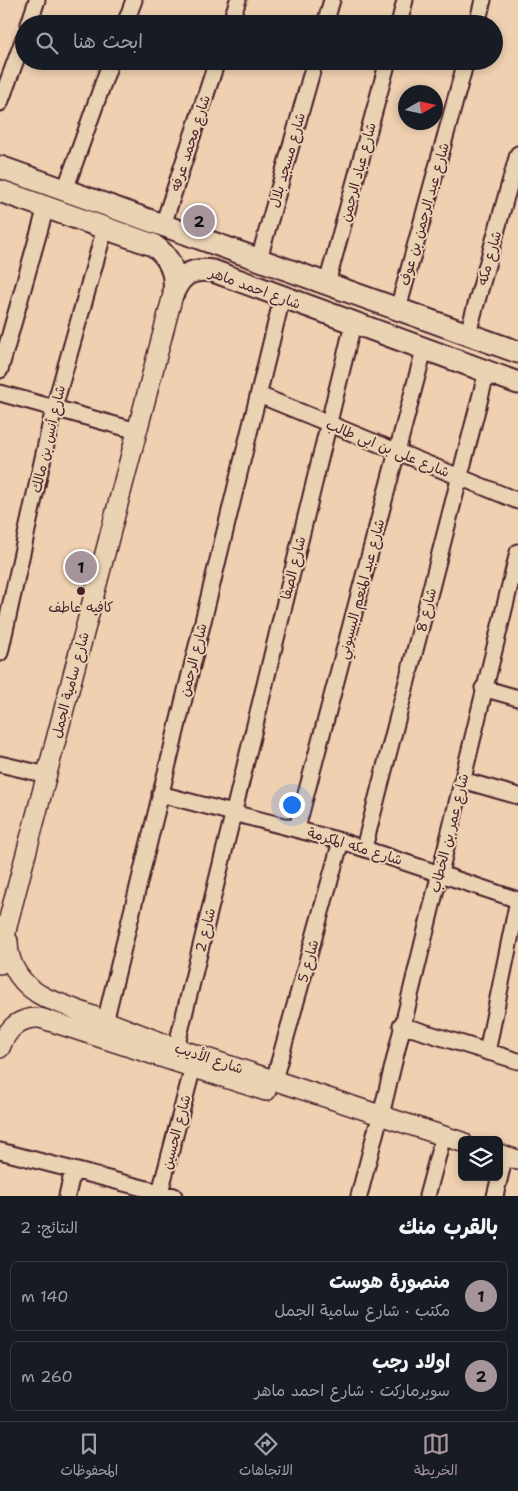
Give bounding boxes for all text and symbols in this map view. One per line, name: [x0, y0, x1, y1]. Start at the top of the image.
search box: [15, 15, 503, 70]
icon: search: [33, 29, 61, 57]
text: ابحث هنا: [73, 29, 143, 54]
north arrow: [398, 85, 443, 130]
street label: شارع محمد عرفه: [166, 93, 215, 194]
street label: شارع مسجد بلال: [265, 110, 310, 210]
street label: شارع عباد الرحمن: [336, 120, 381, 224]
street label: شارع عبد الرحمن بن عوف: [395, 140, 454, 288]
pin: 2: [183, 202, 215, 240]
street label: شارع مكه: [473, 229, 506, 288]
street label: شارع احمد ماهر: [206, 263, 303, 314]
street label: شارع أنس بن مالك: [27, 383, 70, 495]
street label: شارع على بن ابى طالب: [323, 415, 452, 482]
street label: شارع عبد المنعم البسيوني: [334, 517, 392, 662]
street label: شارع الصفا: [276, 534, 311, 602]
pin: 1: [65, 548, 97, 586]
marker: كافيه عاطف: [75, 585, 87, 597]
street label: شارع 8: [412, 586, 441, 634]
place label: كافيه عاطف: [48, 598, 114, 616]
street label: شارع الرحمن: [175, 621, 212, 699]
street label: شارع سامية الجمل: [47, 630, 94, 740]
street label: شارع عمر بن الخطاب: [425, 772, 473, 895]
your location: [279, 792, 305, 818]
street label: شارع مكه المكرمة: [305, 823, 405, 870]
street label: شارع 2: [191, 906, 220, 954]
street label: شارع 5: [293, 938, 324, 985]
street label: شارع الأديب: [172, 1038, 246, 1078]
street label: شارع الحسين: [157, 1093, 196, 1172]
map controls: [458, 1136, 503, 1181]
button: layers: [458, 1136, 503, 1181]
text: بالقرب منك: [399, 1213, 498, 1241]
text: النتائج: 2: [20, 1217, 78, 1238]
text: منصورة هوست: [329, 1269, 450, 1294]
text: 140 m: [21, 1286, 69, 1307]
text: 1: [477, 1286, 485, 1307]
text: مكتب · شارع سامية الجمل: [275, 1300, 450, 1321]
text: اولاد رجب: [372, 1349, 450, 1374]
text: 260 m: [21, 1366, 73, 1387]
text: 2: [475, 1366, 487, 1387]
text: سوبرماركت · شارع احمد ماهر: [255, 1380, 450, 1401]
tab: المحفوظات: [60, 1430, 118, 1483]
tab: الاتجاهات: [239, 1430, 293, 1483]
tab: الخريطة: [414, 1430, 458, 1483]

